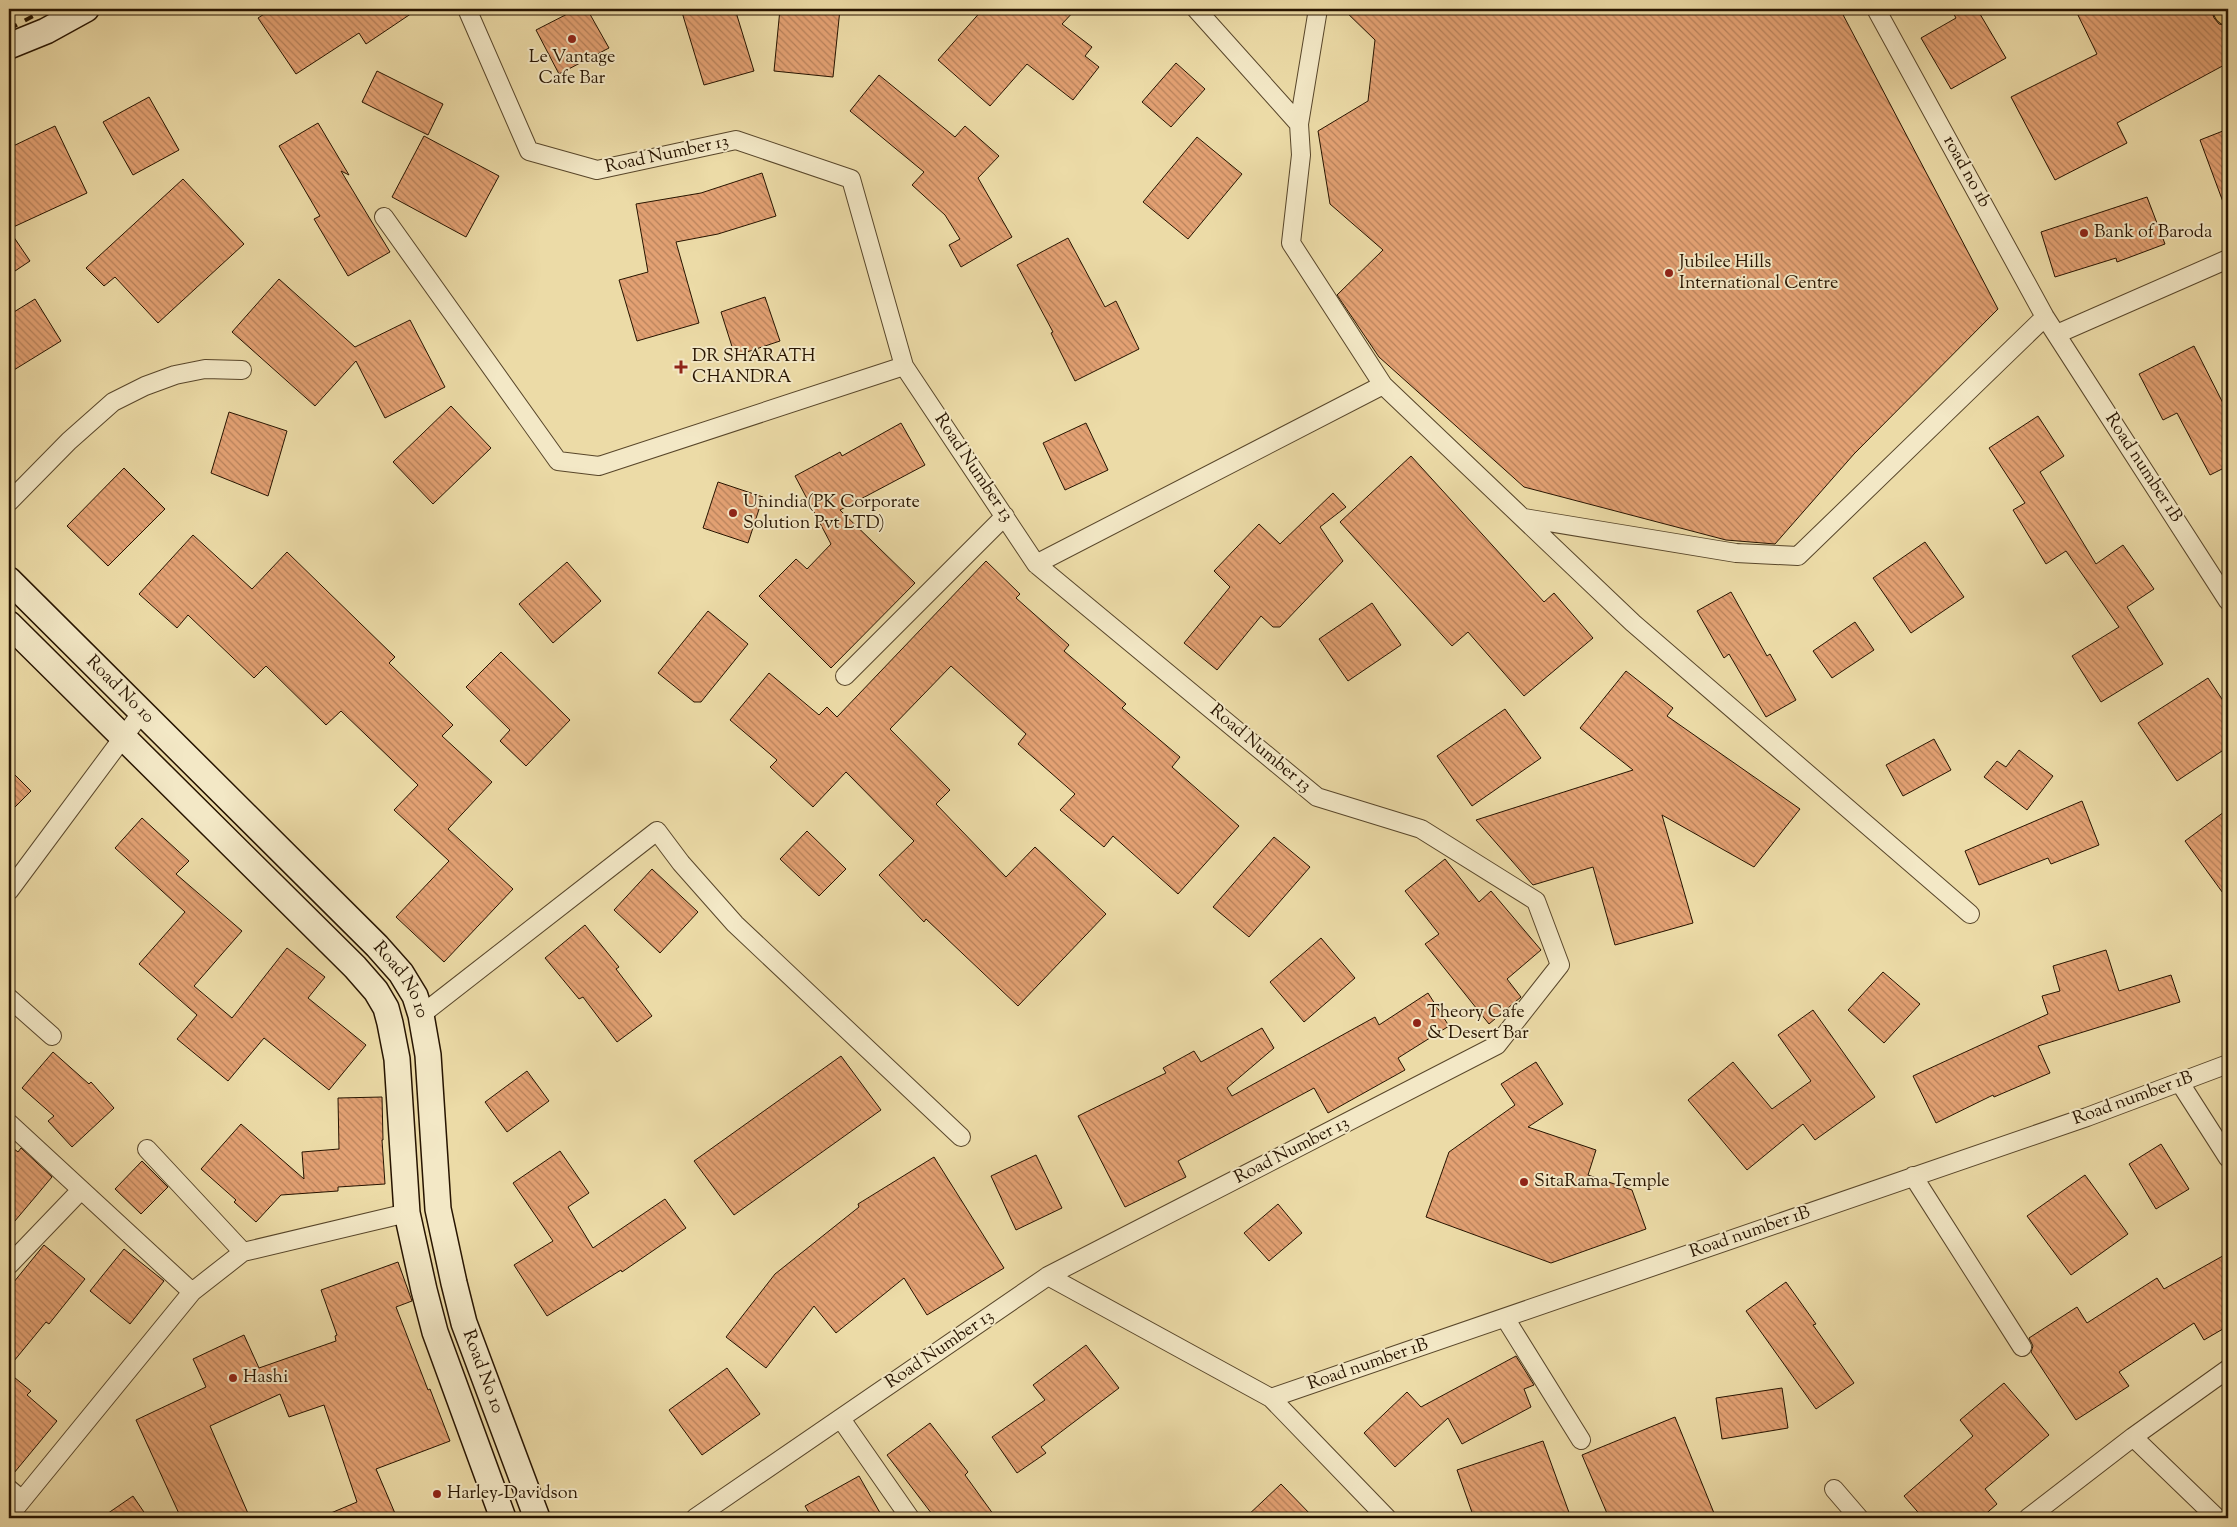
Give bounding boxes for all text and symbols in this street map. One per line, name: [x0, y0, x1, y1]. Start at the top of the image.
marker: Le Vantage Cafe Bar: [566, 33, 578, 45]
place label: Le Vantage Cafe Bar: [529, 45, 615, 92]
street label: Road Number 13: [603, 129, 731, 181]
street label: road no 1b: [1936, 131, 1996, 213]
place label: Bank of Baroda: [2094, 220, 2212, 246]
marker: Bank of Baroda: [2078, 227, 2090, 239]
place label: Jubilee Hills International Centre: [1678, 250, 1838, 297]
marker: Jubilee Hills International Centre: [1663, 267, 1675, 279]
place label: DR SHARATH CHANDRA: [692, 344, 815, 391]
marker: DR SHARATH CHANDRA: [674, 360, 688, 374]
street label: Road number 1B: [2098, 408, 2188, 528]
street label: Road Number 13: [927, 409, 1019, 527]
place label: Unindia(PK Corporate Solution Pvt LTD): [743, 490, 920, 537]
marker: Unindia(PK Corporate Solution Pvt LTD): [727, 507, 739, 519]
street label: Road No 10: [79, 650, 160, 730]
street label: Road Number 13: [1203, 699, 1317, 799]
street label: Road No 10: [366, 936, 434, 1022]
place label: Theory Cafe & Desert Bar: [1427, 1000, 1529, 1047]
marker: Theory Cafe & Desert Bar: [1411, 1017, 1423, 1029]
street label: Road number 1B: [2069, 1065, 2197, 1133]
street label: Road Number 13: [1230, 1111, 1354, 1191]
place label: SitaRama Temple: [1534, 1169, 1670, 1195]
marker: SitaRama Temple: [1518, 1176, 1530, 1188]
street label: Road number 1B: [1686, 1200, 1814, 1266]
street label: Road Number 13: [881, 1304, 999, 1396]
street label: Road No 10: [455, 1326, 510, 1417]
street label: Road number 1B: [1304, 1332, 1432, 1398]
place label: Hashi: [243, 1365, 288, 1391]
marker: Hashi: [227, 1372, 239, 1384]
place label: Harley-Davidson: [447, 1481, 578, 1507]
marker: Harley-Davidson: [431, 1488, 443, 1500]

